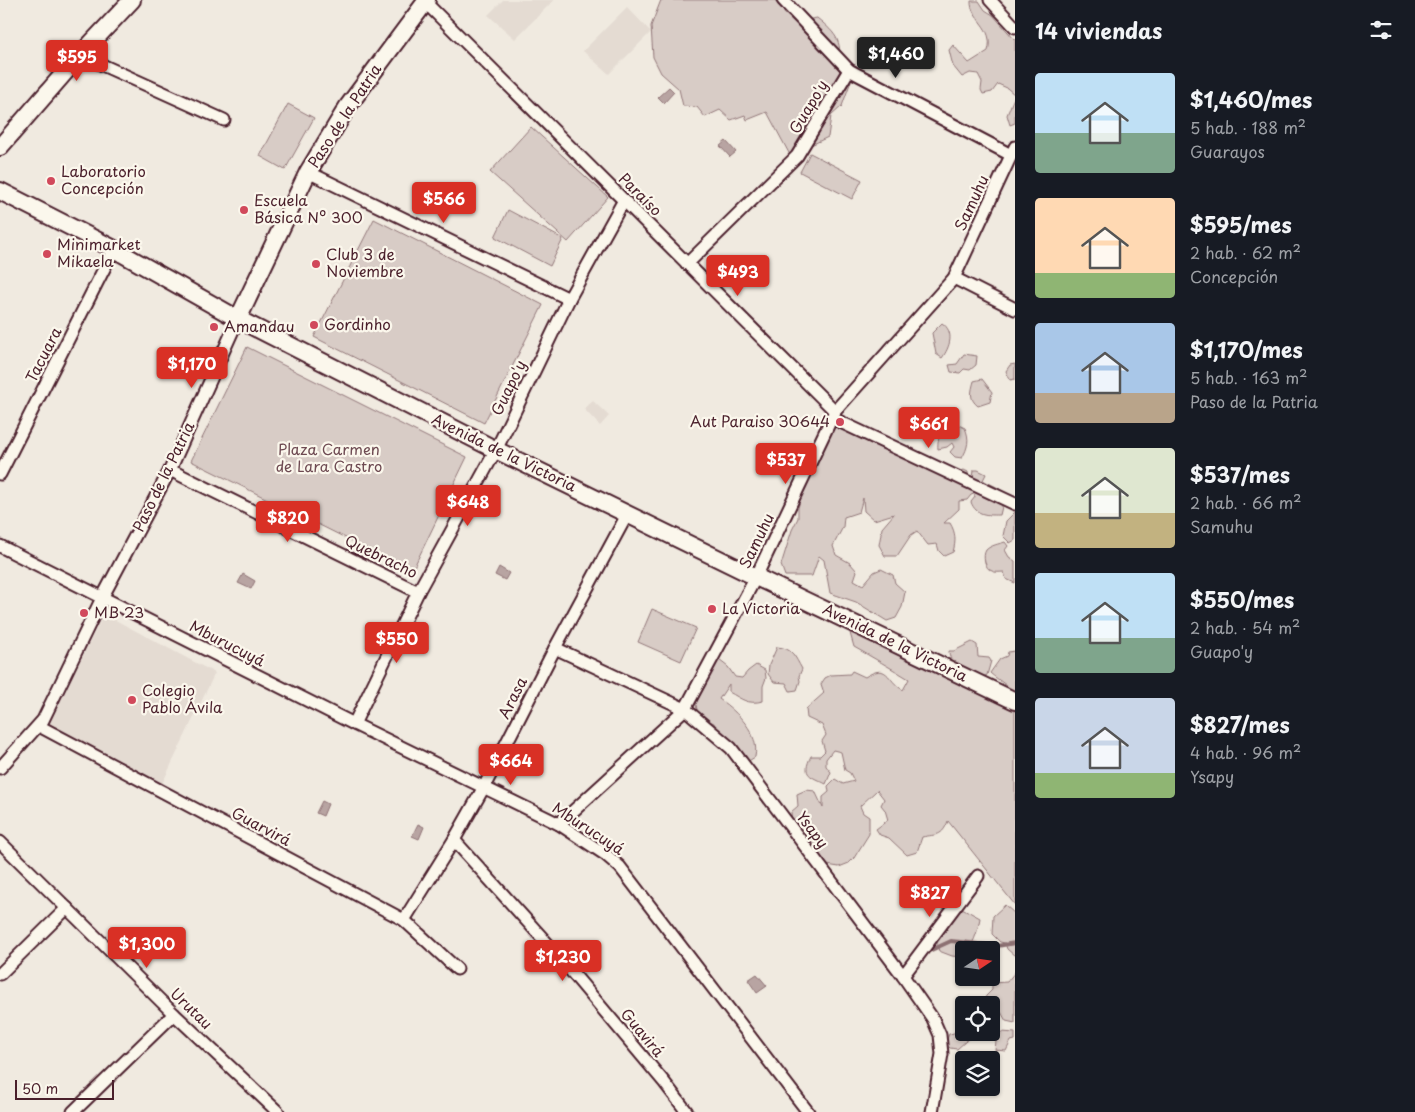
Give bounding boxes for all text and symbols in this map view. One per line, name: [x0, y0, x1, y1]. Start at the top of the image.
text: 14 viviendas: [1035, 14, 1162, 46]
icon: filters: [1367, 16, 1395, 44]
pin: $1,460: [855, 36, 937, 79]
pin: $595: [47, 39, 107, 82]
text: $1,460: [868, 41, 924, 65]
text: $595: [57, 44, 97, 68]
street label: Paso de la Patria: [301, 58, 386, 172]
street label: Guapo'y: [783, 75, 833, 138]
text: $1,460/mes: [1190, 83, 1312, 115]
icon: home: [1075, 93, 1135, 153]
text: 5 hab. · 188 m²: [1190, 115, 1306, 139]
text: Guarayos: [1190, 139, 1265, 163]
place label: Laboratorio Concepción: [61, 159, 146, 199]
street label: Paraíso: [614, 167, 668, 221]
street label: Samuhu: [948, 171, 994, 234]
marker: Laboratorio Concepción: [45, 175, 57, 187]
pin: $566: [414, 182, 474, 224]
text: $566: [423, 186, 465, 210]
place label: Escuela Básica Nº 300: [254, 188, 363, 228]
marker: Escuela Básica Nº 300: [238, 204, 250, 216]
text: $595/mes: [1190, 208, 1292, 240]
icon: home: [1075, 218, 1135, 278]
place label: Minimarket Mikaela: [57, 232, 141, 272]
text: 2 hab. · 62 m²: [1190, 240, 1301, 264]
place label: Club 3 de Noviembre: [326, 242, 404, 282]
marker: Minimarket Mikaela: [41, 248, 53, 260]
pin: $493: [708, 254, 768, 297]
marker: Club 3 de Noviembre: [310, 258, 322, 270]
text: $493: [717, 259, 759, 283]
text: Concepción: [1190, 264, 1278, 288]
place label: Gordinho: [324, 312, 391, 335]
place label: Amandau: [224, 314, 295, 337]
marker: Gordinho: [308, 319, 320, 331]
marker: Amandau: [208, 321, 220, 333]
street label: Tacuara: [19, 322, 67, 386]
text: $1,170/mes: [1190, 333, 1303, 365]
icon: home: [1075, 343, 1135, 403]
pin: $1,170: [151, 346, 233, 389]
text: $1,170: [168, 351, 216, 375]
street label: Guapo'y: [484, 356, 531, 419]
text: 5 hab. · 163 m²: [1190, 365, 1307, 389]
text: Paso de la Patria: [1190, 389, 1318, 413]
pin: $661: [899, 406, 959, 449]
street label: Avenida de la Victoria: [428, 407, 581, 497]
place label: Aut Paraiso 30644: [690, 409, 830, 432]
text: $661: [910, 411, 948, 435]
marker: Aut Paraiso 30644: [834, 416, 846, 428]
street label: Paso de la Patria: [126, 417, 200, 535]
park label: Plaza Carmen de Lara Castro: [276, 437, 382, 477]
pin: $537: [756, 442, 816, 485]
text: $537: [767, 447, 805, 471]
text: $537/mes: [1190, 458, 1290, 490]
icon: home: [1075, 468, 1135, 528]
pin: $648: [438, 484, 498, 527]
text: $648: [447, 489, 489, 513]
text: 2 hab. · 66 m²: [1190, 490, 1302, 514]
pin: $820: [258, 500, 318, 543]
text: $820: [267, 505, 309, 529]
street label: Samuhu: [732, 509, 779, 572]
text: Samuhu: [1190, 514, 1253, 538]
street label: Quebracho: [341, 528, 422, 583]
text: $550/mes: [1190, 583, 1294, 615]
icon: home: [1075, 593, 1135, 653]
place label: La Victoria: [722, 596, 800, 619]
street label: Avenida de la Victoria: [819, 597, 972, 687]
place label: MB 23: [94, 600, 144, 623]
marker: La Victoria: [706, 603, 718, 615]
marker: MB 23: [78, 607, 90, 619]
street label: Mburucuyá: [186, 614, 270, 672]
text: 2 hab. · 54 m²: [1190, 615, 1300, 639]
pin: $550: [367, 622, 427, 664]
text: $550: [376, 626, 418, 650]
text: Guapo'y: [1190, 639, 1253, 663]
street label: Arasa: [491, 672, 532, 722]
place label: Colegio Pablo Ávila: [142, 678, 223, 718]
marker: Colegio Pablo Ávila: [126, 694, 138, 706]
text: $827/mes: [1190, 708, 1290, 740]
icon: home: [1075, 718, 1135, 778]
text: 4 hab. · 96 m²: [1190, 740, 1301, 764]
pin: $664: [481, 744, 541, 786]
text: $664: [490, 748, 532, 772]
text: Ysapy: [1190, 764, 1234, 788]
street label: Mburucuyá: [548, 796, 630, 860]
street label: Guarvirá: [228, 800, 296, 851]
street label: Ysapy: [792, 806, 835, 853]
pin: $827: [900, 876, 960, 918]
text: $827: [910, 880, 950, 904]
pin: $1,300: [106, 926, 188, 969]
text: $1,300: [119, 931, 175, 955]
pin: $1,230: [522, 940, 604, 982]
north arrow: [955, 941, 1000, 986]
map controls: [955, 941, 1000, 1096]
text: $1,230: [535, 944, 591, 968]
street label: Urutau: [166, 982, 218, 1034]
button: locate: [955, 996, 1000, 1041]
street label: Guavirá: [616, 1003, 671, 1062]
button: layers: [955, 1051, 1000, 1096]
scale bar: [15, 1077, 114, 1100]
text: 50 m: [22, 1078, 58, 1099]

